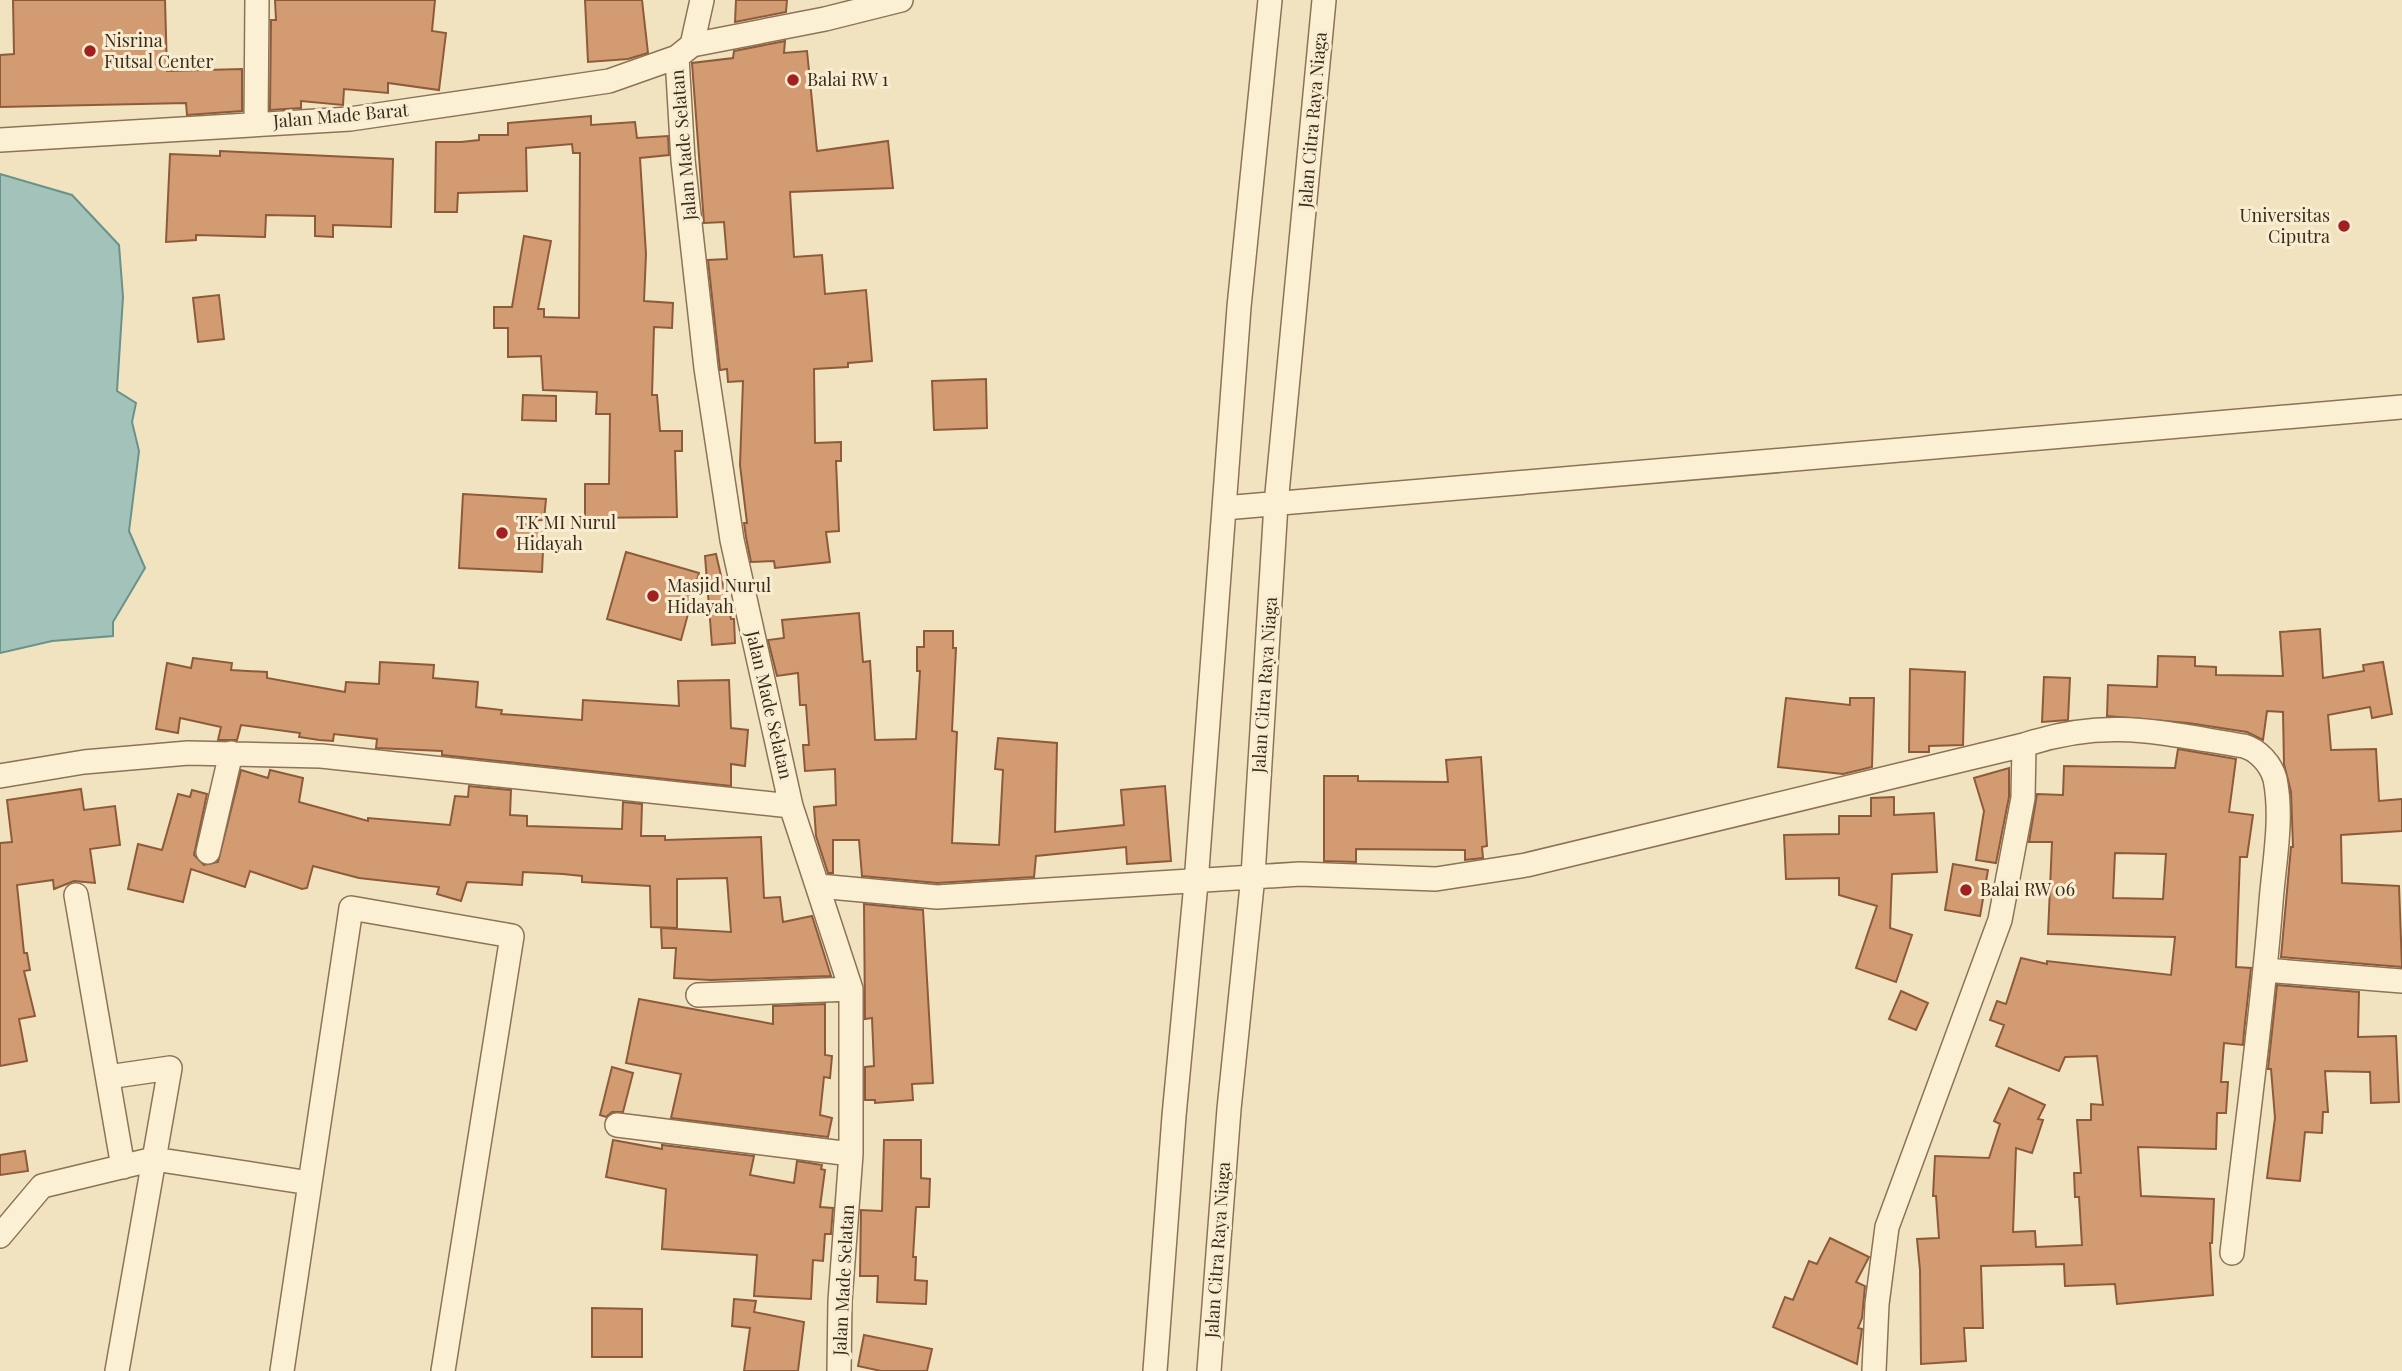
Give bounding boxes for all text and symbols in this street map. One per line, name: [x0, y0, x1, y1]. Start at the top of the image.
place label: Nisrina Futsal Center: [104, 28, 213, 73]
street label: Jalan Citra Raya Niaga: [1292, 31, 1332, 210]
marker: Nisrina Futsal Center: [82, 43, 98, 59]
place label: Balai RW 1: [807, 67, 889, 91]
street label: Jalan Made Selatan: [664, 68, 702, 223]
marker: Balai RW 1: [785, 72, 801, 88]
street label: Jalan Made Barat: [271, 97, 410, 133]
place label: Universitas Ciputra: [2240, 203, 2330, 248]
marker: Universitas Ciputra: [2336, 218, 2352, 234]
place label: TK MI Nurul Hidayah: [516, 510, 616, 555]
marker: TK MI Nurul Hidayah: [494, 525, 510, 541]
place label: Masjid Nurul Hidayah: [667, 573, 771, 618]
marker: Masjid Nurul Hidayah: [645, 588, 661, 604]
street label: Jalan Citra Raya Niaga: [1246, 596, 1282, 775]
street label: Jalan Made Selatan: [741, 627, 799, 781]
place label: Balai RW 06: [1980, 877, 2075, 901]
marker: Balai RW 06: [1958, 882, 1974, 898]
street label: Jalan Citra Raya Niaga: [1199, 1161, 1235, 1340]
street label: Jalan Made Selatan: [827, 1203, 859, 1357]

